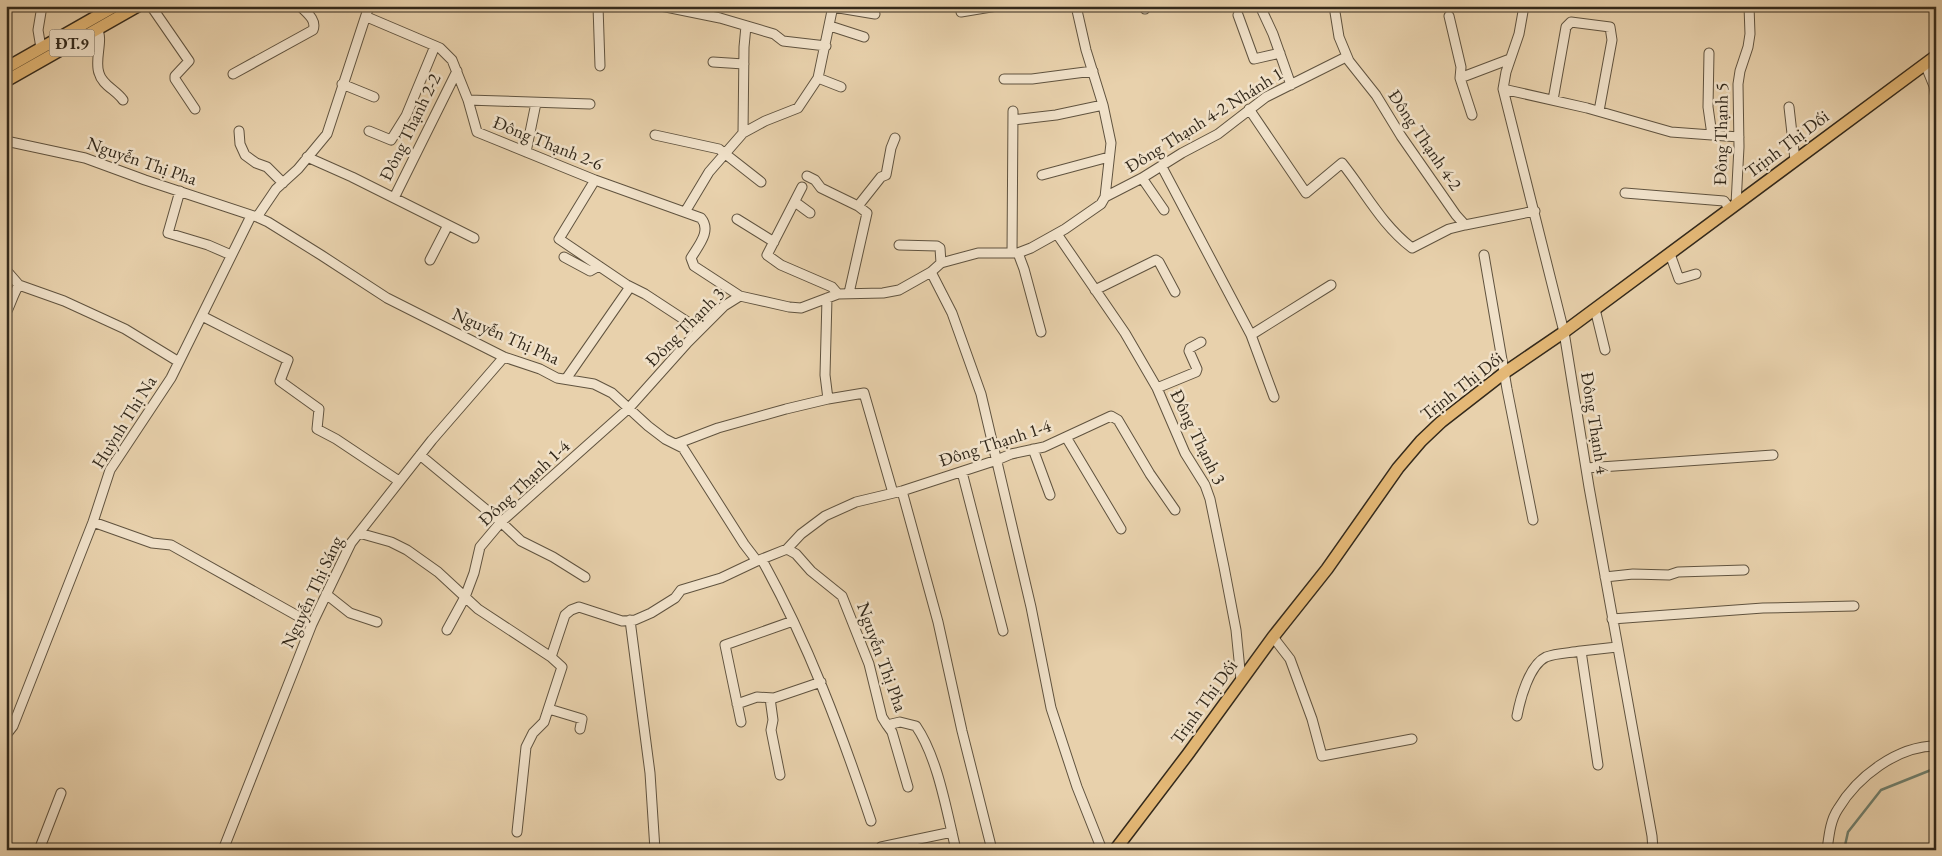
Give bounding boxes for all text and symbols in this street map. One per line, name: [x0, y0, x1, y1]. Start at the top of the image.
road number: ĐT.9: [50, 29, 94, 56]
street label: Đông Thạnh 4-2 Nhánh 1: [1121, 62, 1287, 178]
street label: Đông Thạnh 2-2: [374, 69, 446, 184]
street label: Đông Thạnh 5: [1708, 82, 1733, 186]
street label: Đông Thạnh 4-2: [1383, 85, 1468, 195]
street label: Trịnh Thị Dối: [1740, 104, 1834, 183]
street label: Đông Thạnh 2-6: [490, 110, 607, 175]
street label: Nguyễn Thị Pha: [84, 131, 201, 190]
street label: Đông Thạnh 3: [640, 282, 729, 371]
street label: Nguyễn Thị Pha: [449, 302, 564, 370]
street label: Trịnh Thị Dối: [1415, 346, 1508, 425]
street label: Huỳnh Thị Na: [86, 370, 162, 472]
street label: Đông Thạnh 4: [1576, 370, 1615, 476]
street label: Đông Thạnh 3: [1166, 385, 1231, 488]
street label: Đông Thạnh 1-4: [936, 413, 1054, 471]
street label: Đông Thạnh 1-4: [473, 434, 574, 531]
street label: Nguyễn Thị Sáng: [275, 532, 348, 652]
street label: Nguyễn Thị Pha: [852, 599, 913, 715]
street label: Trịnh Thị Dối: [1165, 654, 1242, 749]

